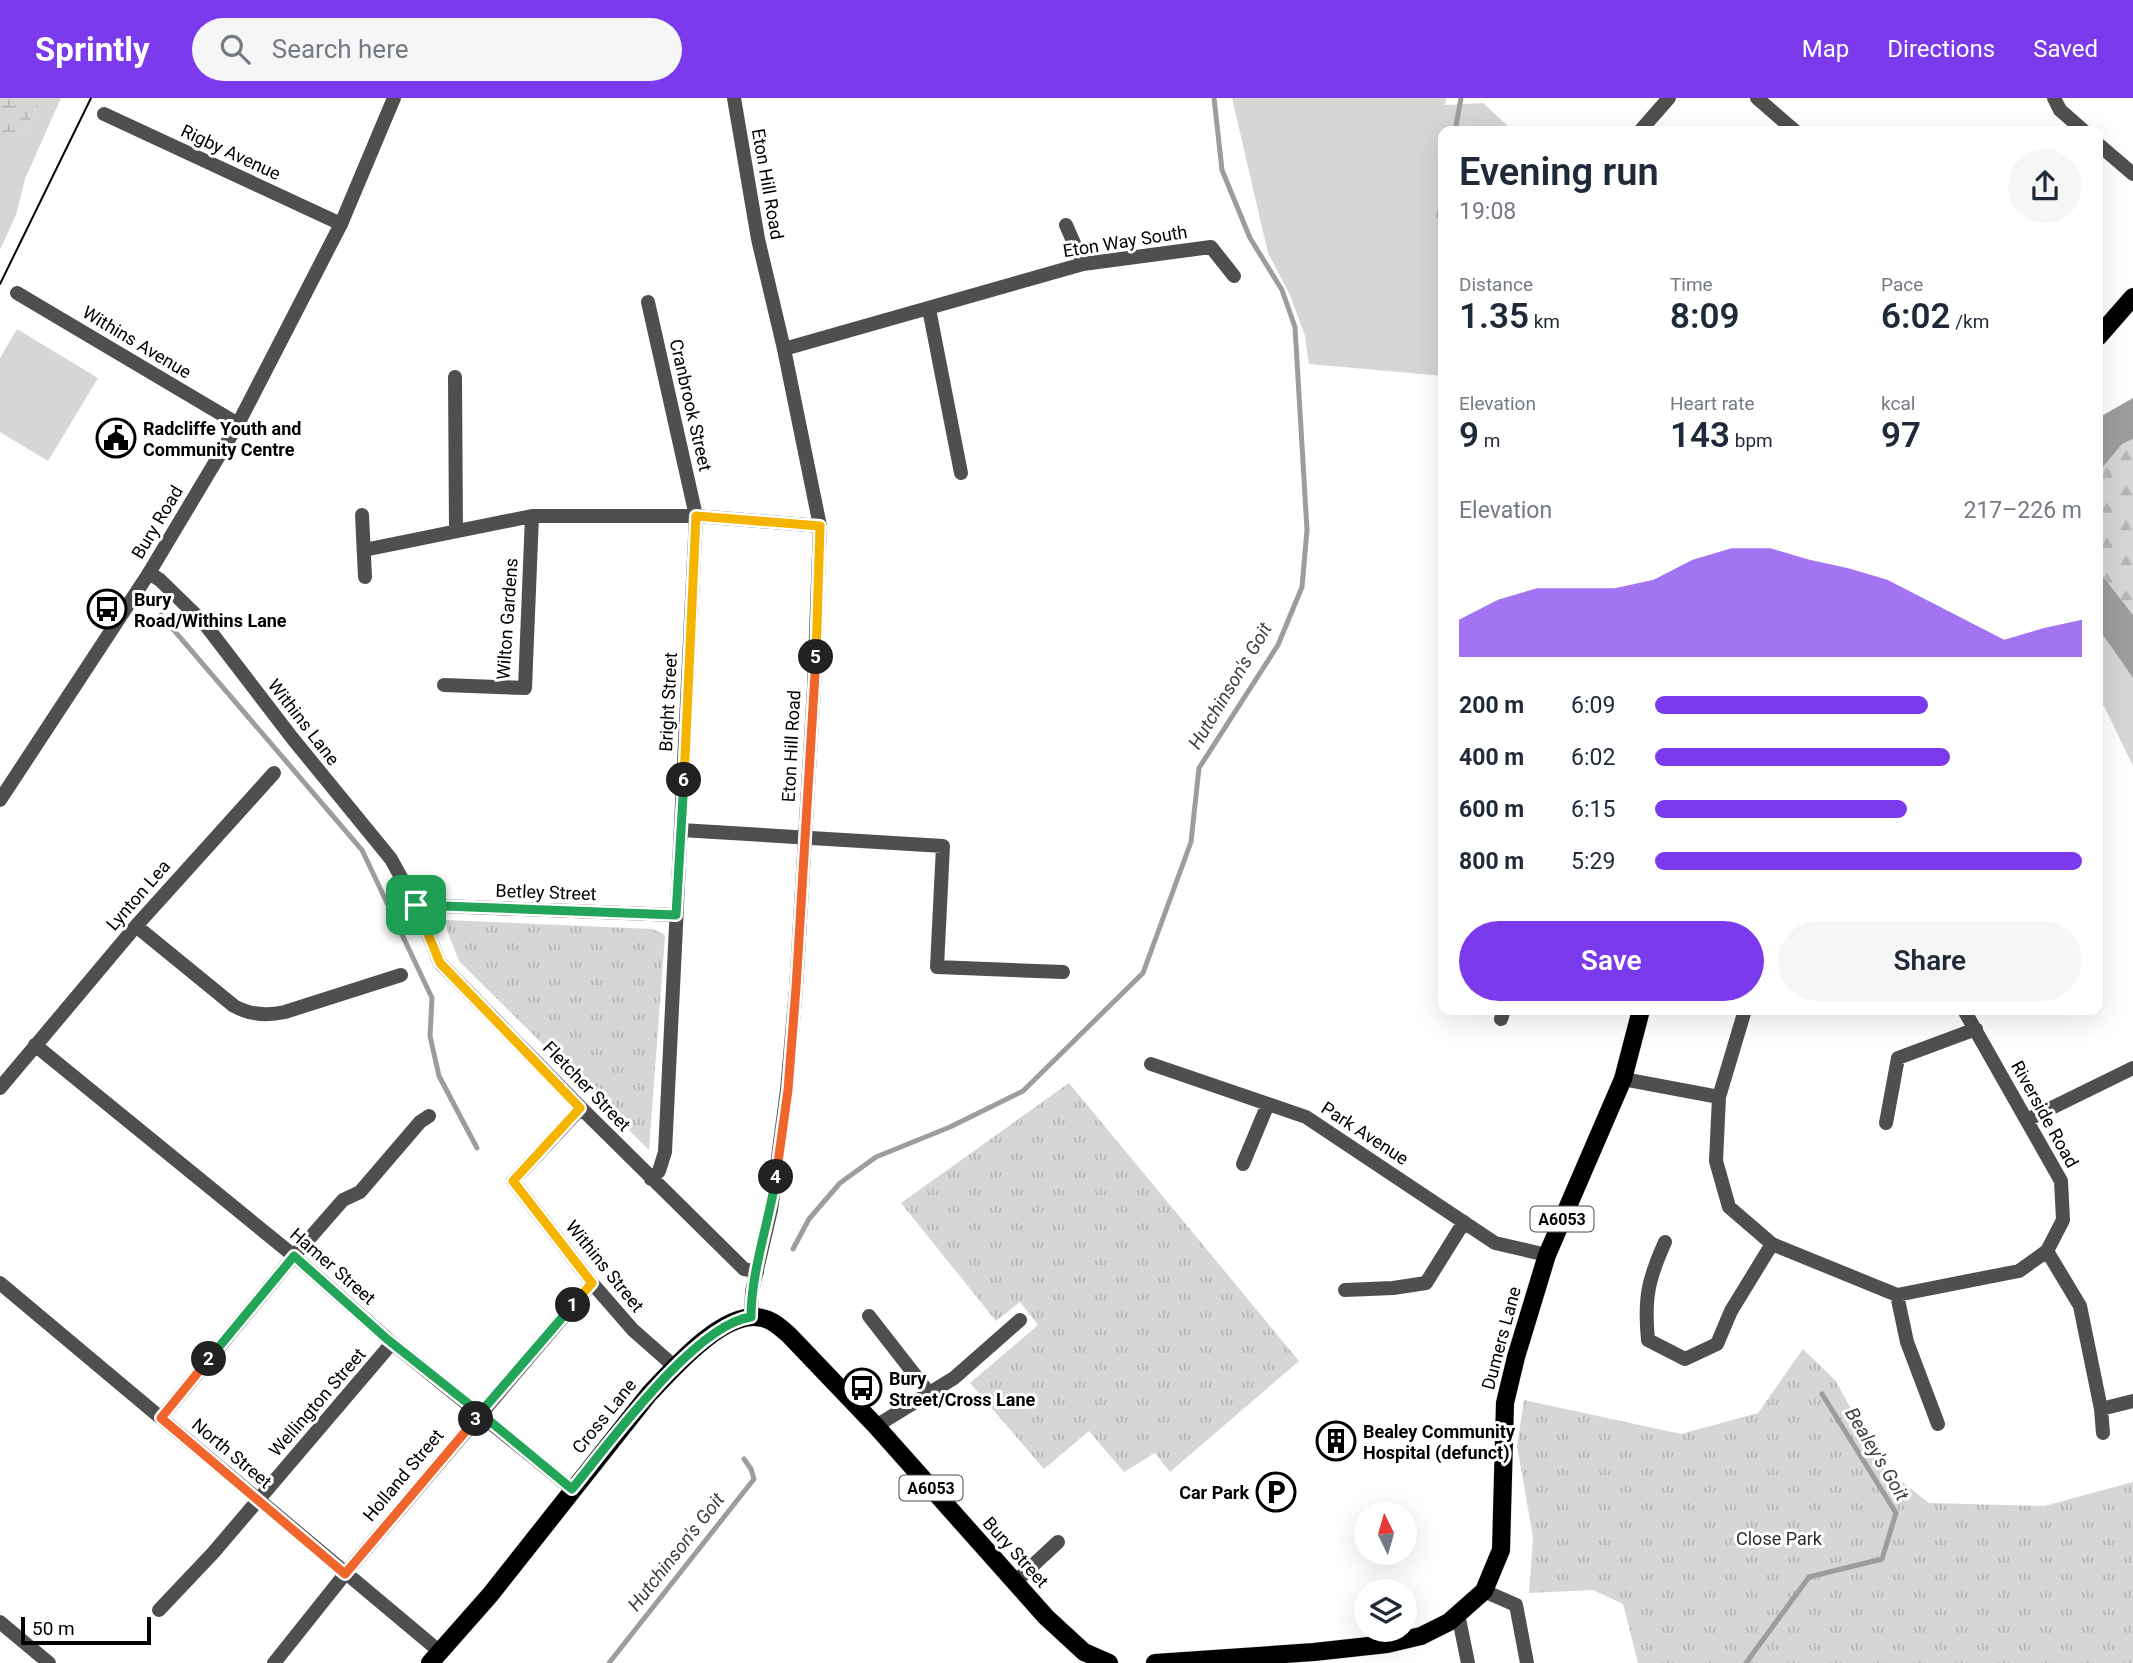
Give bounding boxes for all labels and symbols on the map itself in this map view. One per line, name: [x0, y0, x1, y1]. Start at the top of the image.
street label: Rigby Avenue: [178, 120, 284, 184]
street label: Eton Hill Road: [748, 127, 788, 241]
street label: Eton Way South: [1061, 221, 1189, 261]
street label: Withins Avenue: [79, 301, 195, 383]
street label: Cranbrook Street: [666, 337, 716, 473]
public building icon: Radcliffe Youth and Community Centre: [95, 417, 137, 459]
place label: Radcliffe Youth and Community Centre: [143, 418, 301, 460]
street label: Bury Road: [127, 482, 187, 562]
street label: Wilton Gardens: [492, 557, 522, 681]
bus stop icon: Bury Road/Withins Lane: [86, 588, 128, 630]
place label: Bury Road/Withins Lane: [134, 589, 287, 631]
water label: Hutchinson's Goit: [1183, 618, 1277, 753]
pin: 5: [798, 640, 834, 674]
street label: Bright Street: [655, 652, 681, 752]
street label: Withins Lane: [264, 675, 344, 769]
street label: Eton Hill Road: [778, 689, 804, 803]
pin: 6: [666, 762, 702, 798]
street label: Lynton Lea: [102, 856, 174, 934]
pin: [386, 875, 446, 935]
street label: Betley Street: [495, 880, 597, 904]
street label: Fletcher Street: [539, 1037, 635, 1135]
street label: Riverside Road: [2007, 1057, 2083, 1171]
street label: Park Avenue: [1318, 1097, 1412, 1169]
pin: 4: [758, 1160, 794, 1194]
road number: A6053: [1530, 1206, 1594, 1232]
street label: Withins Street: [562, 1216, 648, 1316]
street label: Hamer Street: [286, 1223, 380, 1309]
street label: Dumers Lane: [1477, 1284, 1525, 1392]
pin: 1: [556, 1288, 590, 1322]
pin: 2: [192, 1342, 227, 1376]
street label: Wellington Street: [264, 1344, 370, 1460]
bus stop icon: Bury Street/Cross Lane: [841, 1367, 883, 1409]
place label: Bury Street/Cross Lane: [889, 1368, 1035, 1410]
street label: Cross Lane: [568, 1374, 640, 1458]
pin: 3: [458, 1402, 494, 1436]
water label: Bealey's Goit: [1840, 1403, 1914, 1506]
street label: North Street: [188, 1414, 276, 1492]
building icon: Bealey Community Hospital (defunct): [1315, 1420, 1357, 1462]
place label: Bealey Community Hospital (defunct): [1363, 1421, 1516, 1464]
street label: Holland Street: [358, 1425, 448, 1525]
parking icon: Car Park: [1255, 1471, 1297, 1513]
road number: A6053: [900, 1476, 962, 1500]
place label: Car Park: [1179, 1482, 1249, 1503]
water label: Hutchinson's Goit: [623, 1488, 730, 1616]
north arrow: [1354, 1502, 1418, 1564]
street label: Bury Street: [979, 1512, 1053, 1592]
park label: Close Park: [1736, 1528, 1823, 1549]
scale bar: [21, 1614, 150, 1646]

